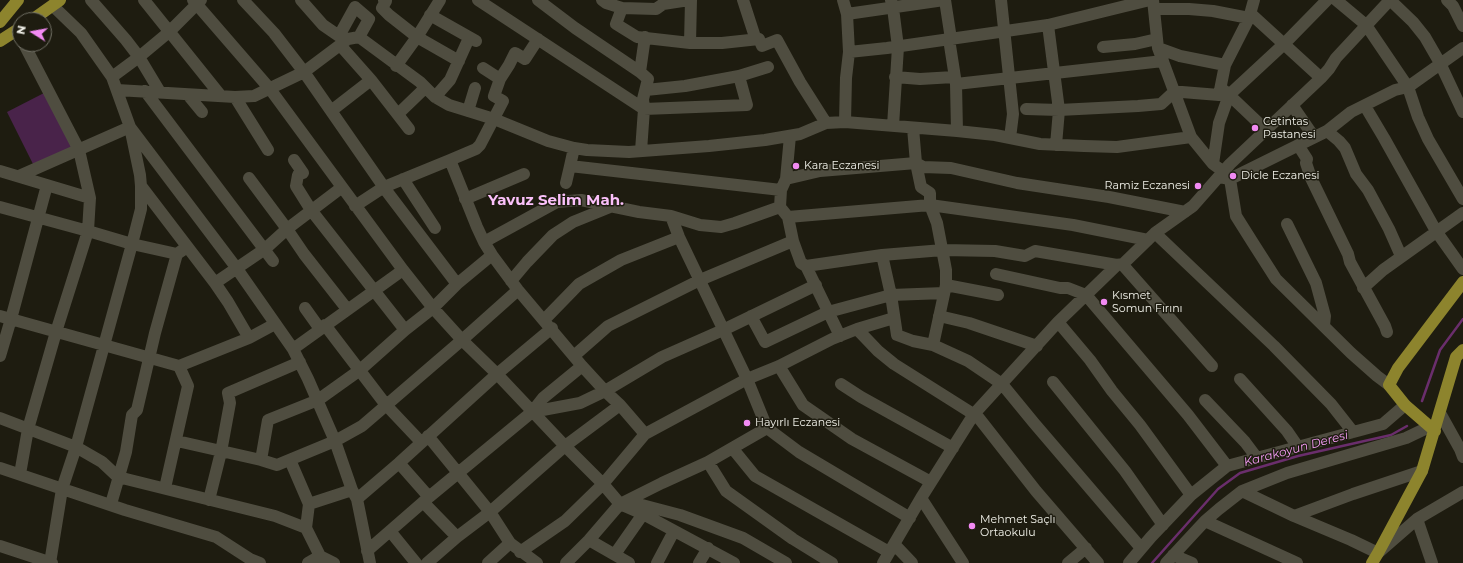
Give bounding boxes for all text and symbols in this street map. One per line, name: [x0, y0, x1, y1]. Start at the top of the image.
north arrow: [12, 12, 52, 52]
text: N: [13, 24, 29, 36]
place label: Cetintas Pastanesi: [1263, 115, 1316, 141]
marker: Cetintas Pastanesi: [1250, 123, 1260, 133]
place label: Kara Eczanesi: [804, 159, 879, 173]
marker: Kara Eczanesi: [791, 161, 801, 171]
place label: Dicle Eczanesi: [1241, 169, 1320, 183]
marker: Dicle Eczanesi: [1228, 171, 1238, 181]
place label: Ramiz Eczanesi: [1105, 179, 1190, 193]
marker: Ramiz Eczanesi: [1193, 181, 1203, 191]
district label: Yavuz Selim Mah.: [488, 192, 624, 210]
place label: Kısmet Somun Fırını: [1112, 289, 1183, 315]
marker: Kısmet Somun Fırını: [1099, 297, 1109, 307]
place label: Hayırlı Eczanesi: [755, 416, 840, 430]
marker: Hayırlı Eczanesi: [742, 418, 752, 428]
water label: Karakoyun Deresi: [1242, 428, 1350, 470]
place label: Mehmet Saçlı Ortaokulu: [980, 513, 1056, 539]
marker: Mehmet Saçlı Ortaokulu: [967, 521, 977, 531]

